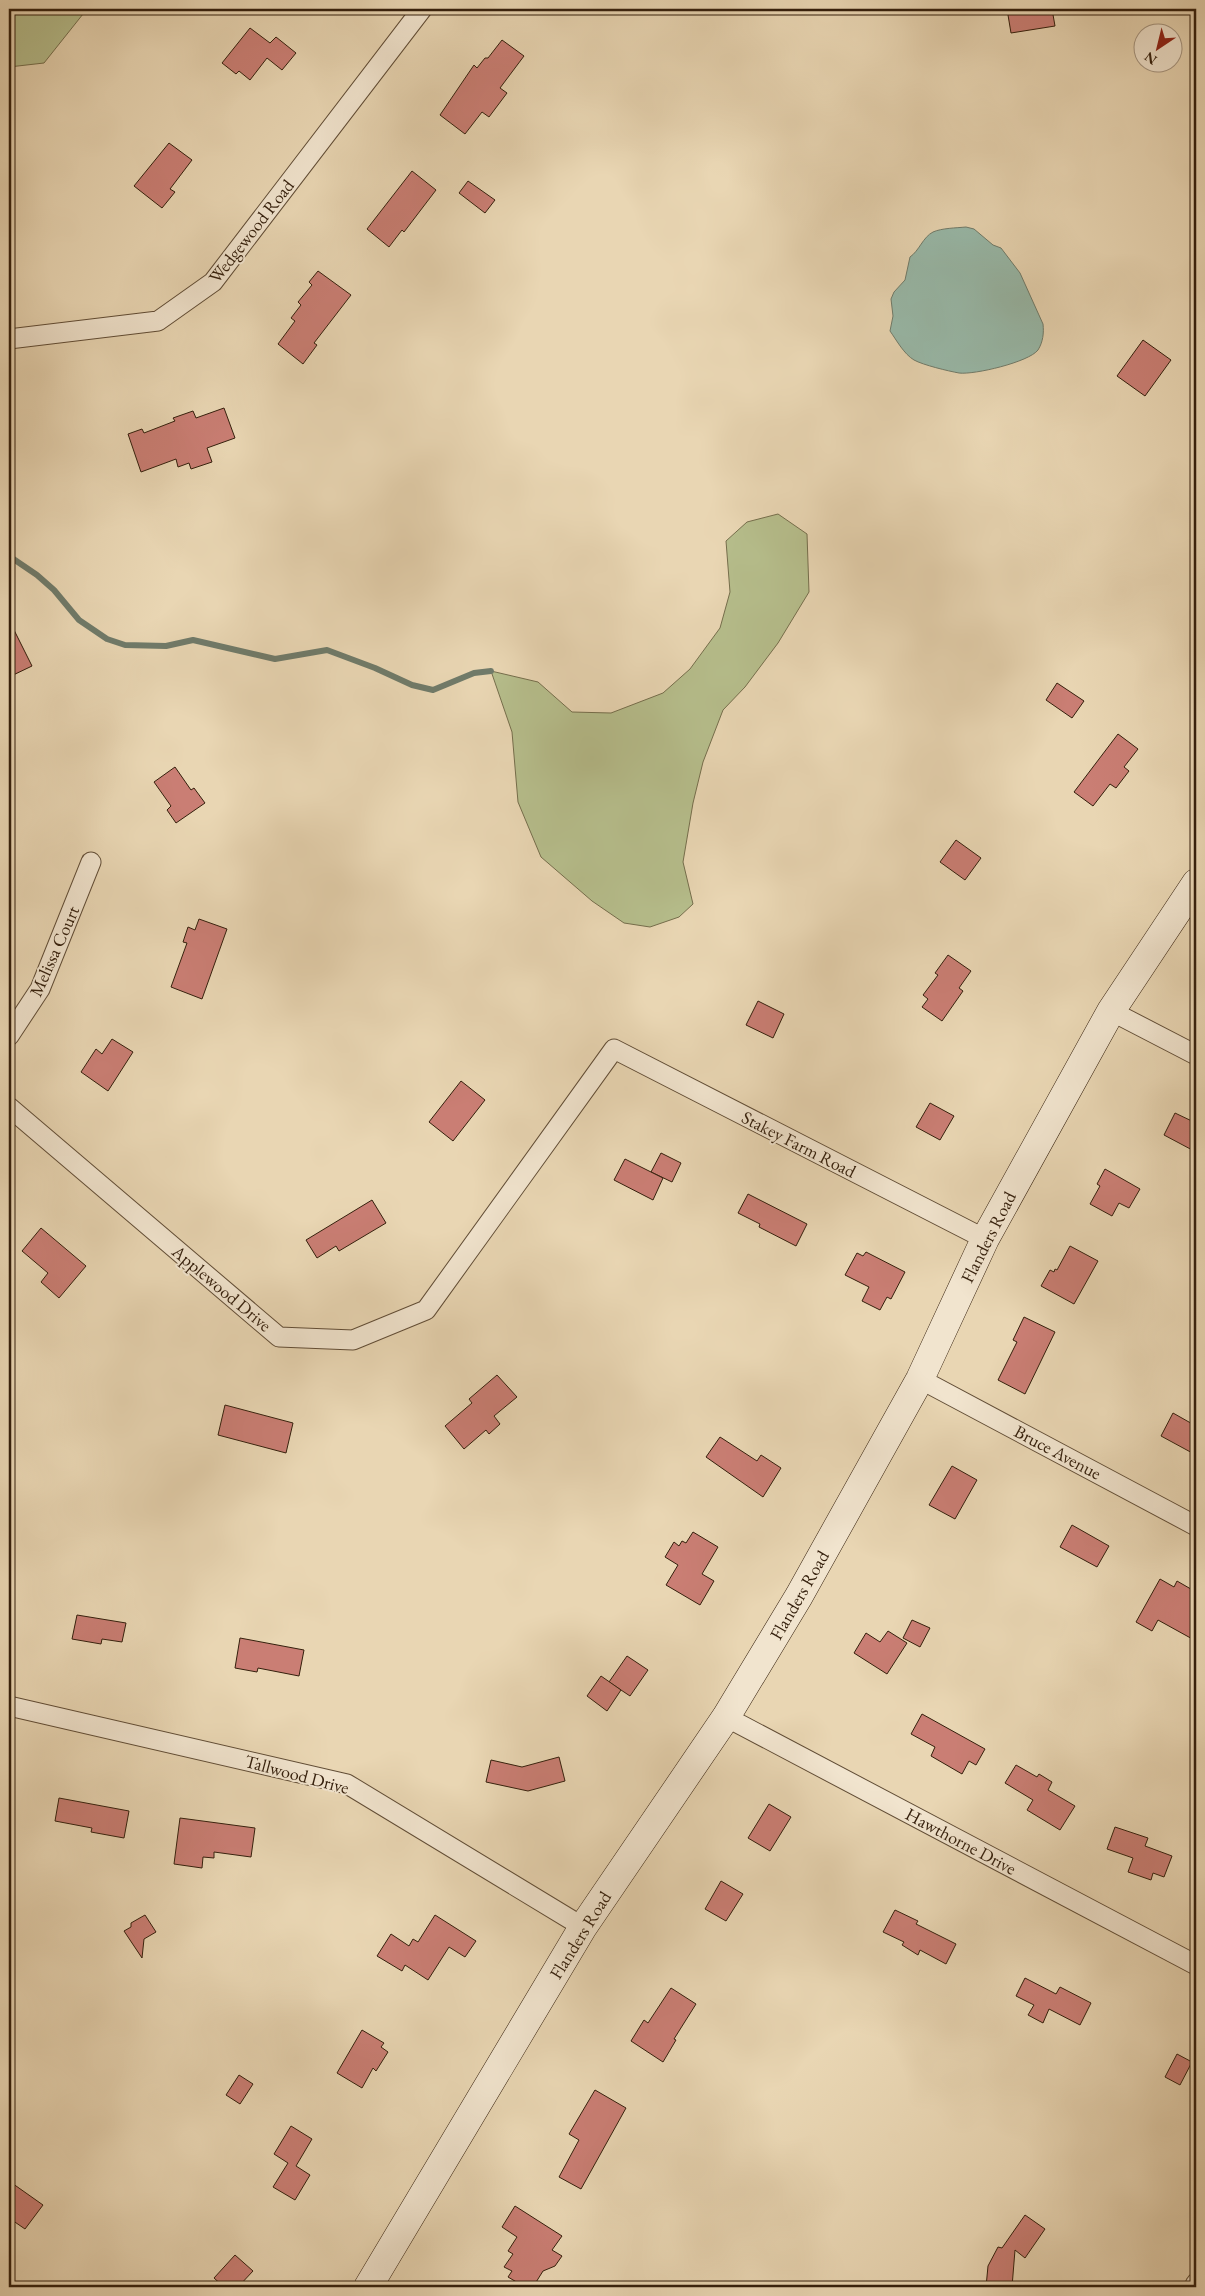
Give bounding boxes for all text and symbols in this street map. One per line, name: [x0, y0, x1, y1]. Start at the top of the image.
north arrow: [1132, 22, 1182, 72]
text: N: [1140, 48, 1160, 69]
street label: Wedgewood Road: [203, 174, 299, 288]
street label: Melissa Court: [24, 902, 84, 1000]
street label: Stakey Farm Road: [738, 1105, 861, 1183]
street label: Flanders Road: [955, 1187, 1021, 1287]
street label: Applewood Drive: [167, 1239, 277, 1336]
street label: Bruce Avenue: [1011, 1419, 1105, 1485]
street label: Flanders Road: [764, 1545, 834, 1644]
street label: Tallwood Drive: [242, 1749, 352, 1799]
street label: Hawthorne Drive: [902, 1802, 1020, 1880]
street label: Flanders Road: [544, 1886, 617, 1983]

